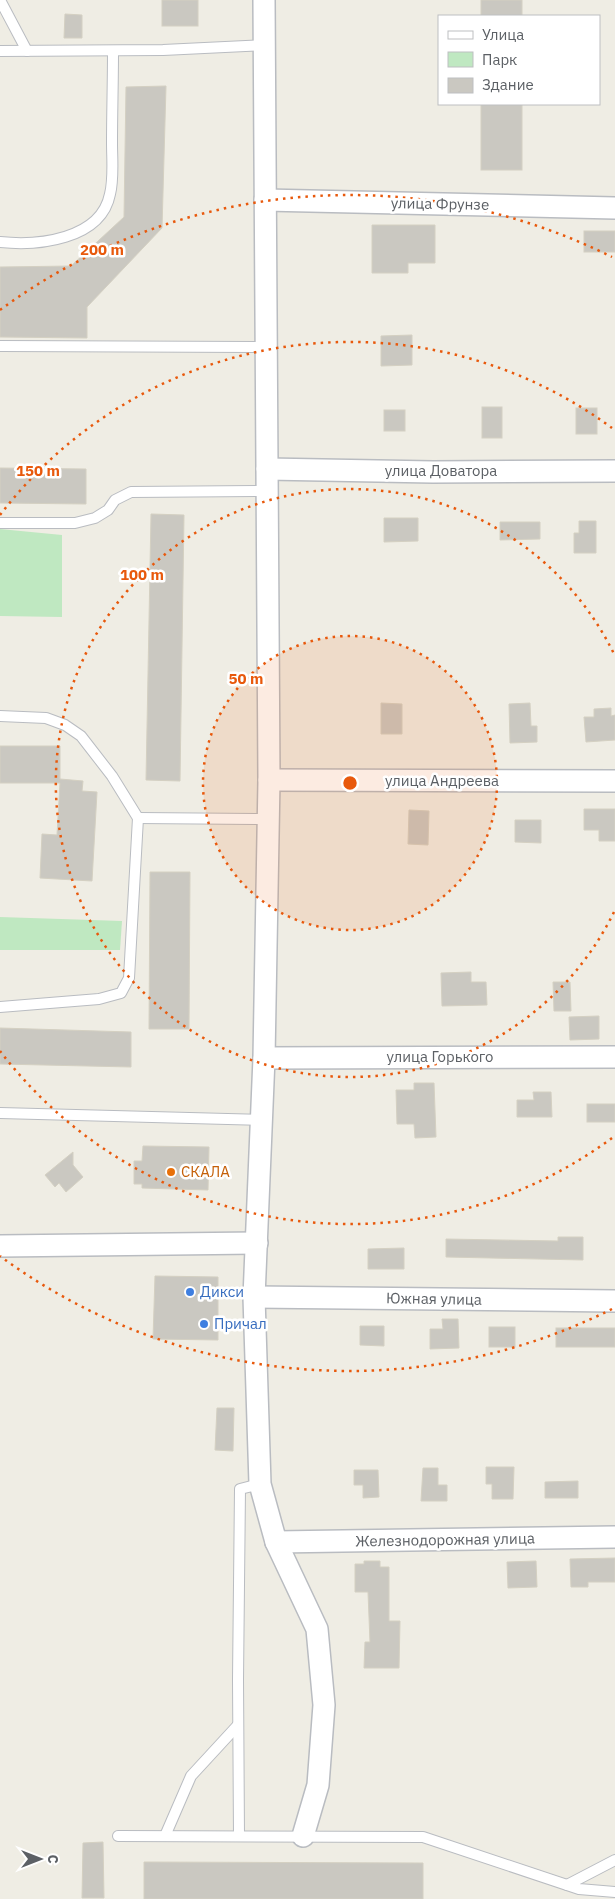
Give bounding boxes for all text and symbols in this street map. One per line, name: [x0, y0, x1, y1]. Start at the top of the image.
legend: [438, 15, 600, 105]
text: Улица: [482, 25, 524, 44]
text: Парк: [482, 50, 517, 69]
text: Здание: [482, 75, 534, 94]
street label: улица Фрунзе: [391, 193, 489, 214]
text: 200 m: [80, 240, 124, 259]
text: 150 m: [16, 461, 60, 480]
street label: улица Доватора: [385, 461, 497, 480]
text: 100 m: [120, 565, 164, 584]
text: 50 m: [229, 669, 263, 688]
street label: улица Андреева: [385, 771, 499, 790]
centre of rings: [341, 774, 359, 792]
street label: улица Горького: [386, 1047, 494, 1066]
place label: СКАЛА: [181, 1162, 230, 1181]
marker: СКАЛА: [165, 1166, 177, 1178]
place label: Дикси: [200, 1282, 244, 1301]
marker: Дикси: [184, 1286, 196, 1298]
street label: Южная улица: [386, 1288, 482, 1309]
place label: Причал: [214, 1314, 267, 1333]
marker: Причал: [198, 1318, 210, 1330]
street label: Железнодорожная улица: [355, 1528, 535, 1551]
north arrow: [15, 1834, 65, 1884]
text: С: [44, 1854, 62, 1864]

